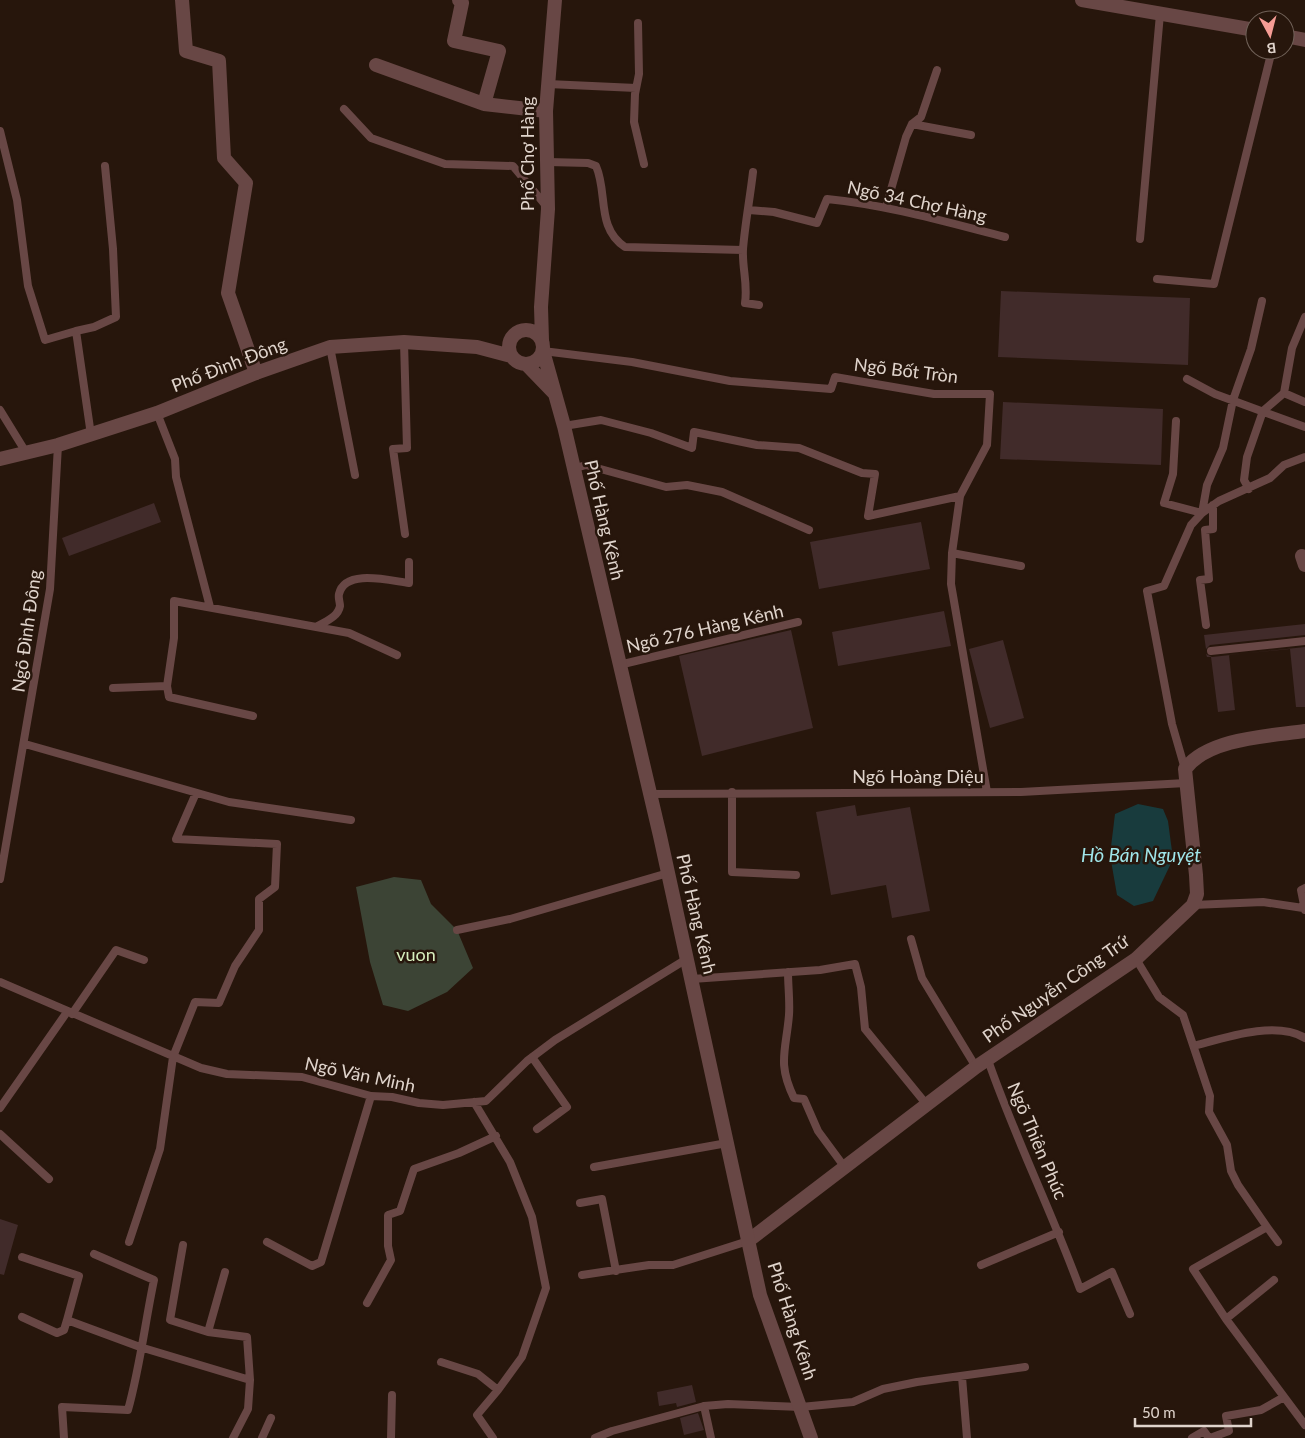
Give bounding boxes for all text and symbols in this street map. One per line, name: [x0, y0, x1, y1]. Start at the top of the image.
north arrow: [1245, 10, 1295, 60]
text: B: [1266, 39, 1277, 57]
street label: Phố Chợ Hàng: [516, 97, 538, 211]
street label: Ngõ 34 Chợ Hàng: [845, 176, 989, 227]
street label: Phố Đình Đông: [168, 332, 289, 396]
street label: Ngõ Bốt Tròn: [853, 353, 959, 387]
street label: Phố Hàng Kênh: [580, 457, 630, 582]
street label: Ngõ Đình Đông: [7, 568, 45, 694]
street label: Ngõ 276 Hàng Kênh: [624, 599, 786, 657]
street label: Ngõ Hoàng Diệu: [852, 765, 984, 787]
water label: Hồ Bán Nguyệt: [1081, 843, 1201, 866]
street label: Phố Hàng Kênh: [672, 851, 722, 976]
street label: Phố Nguyễn Công Trứ: [978, 929, 1133, 1047]
park label: vuon: [396, 943, 436, 965]
street label: Ngõ Văn Minh: [303, 1052, 417, 1096]
street label: Ngõ Thiên Phúc: [1003, 1079, 1073, 1203]
street label: Phố Hàng Kênh: [764, 1259, 822, 1383]
scale bar: [1135, 1396, 1251, 1428]
text: 50 m: [1142, 1403, 1176, 1421]

